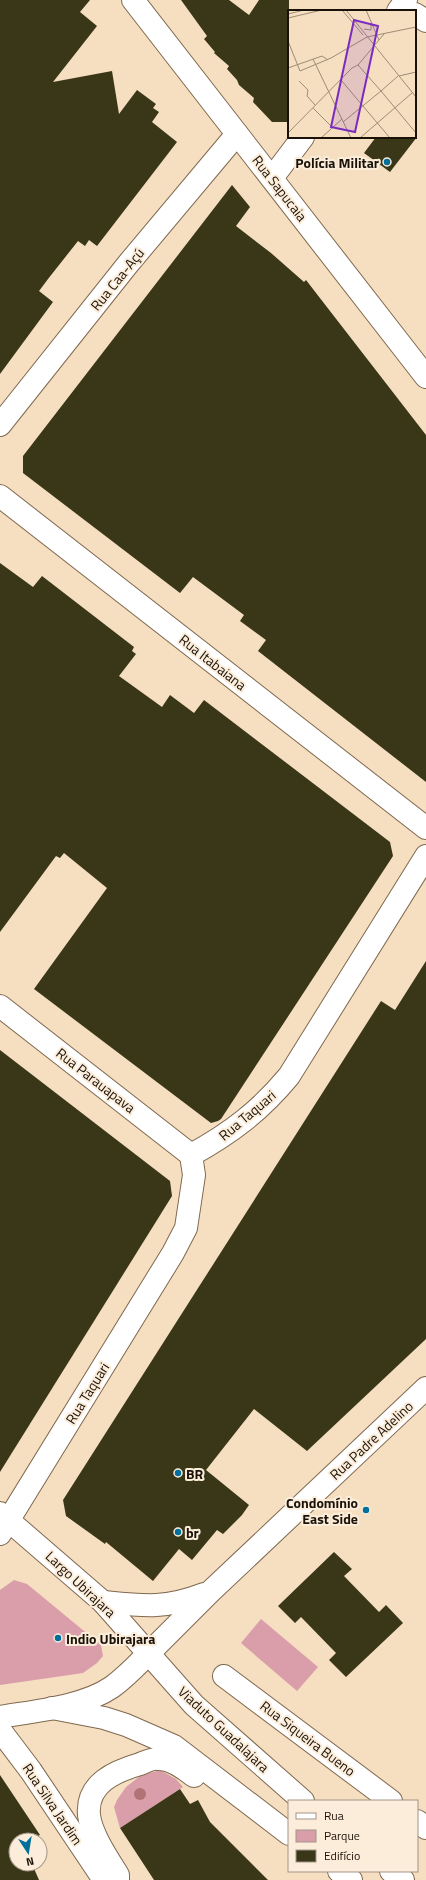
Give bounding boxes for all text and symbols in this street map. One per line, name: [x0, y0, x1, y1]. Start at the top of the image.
inset map: [288, 10, 416, 138]
street label: Rua Sapucaia: [247, 151, 313, 225]
place label: Polícia Militar: [295, 152, 379, 173]
marker: Polícia Militar: [382, 157, 392, 167]
street label: Rua Caa-Açú: [85, 243, 149, 315]
street label: Rua Itabaiana: [175, 629, 251, 695]
street label: Rua Parauapava: [52, 1042, 140, 1118]
street label: Rua Taquari: [214, 1085, 280, 1145]
street label: Rua Taquari: [60, 1358, 114, 1428]
street label: Rua Padre Adelino: [325, 1396, 417, 1484]
place label: BR: [186, 1463, 204, 1484]
marker: BR: [173, 1468, 183, 1478]
place label: Condomínio East Side: [286, 1492, 358, 1529]
marker: Condomínio East Side: [361, 1505, 371, 1515]
place label: br: [186, 1522, 199, 1543]
marker: br: [173, 1527, 183, 1537]
street label: Largo Ubirajara: [41, 1546, 121, 1622]
place label: Indio Ubirajara: [66, 1628, 155, 1649]
marker: Indio Ubirajara: [53, 1633, 63, 1643]
street label: Viaduto Guadalajara: [174, 1681, 274, 1777]
street label: Rua Siqueira Bueno: [256, 1695, 360, 1781]
street label: Rua Silva Jardim: [18, 1759, 88, 1849]
legend: [288, 1800, 418, 1872]
text: Rua: [324, 1806, 344, 1825]
text: Parque: [324, 1826, 360, 1845]
north arrow: [8, 1832, 48, 1872]
text: Edifício: [324, 1846, 360, 1865]
text: N: [25, 1853, 35, 1870]

